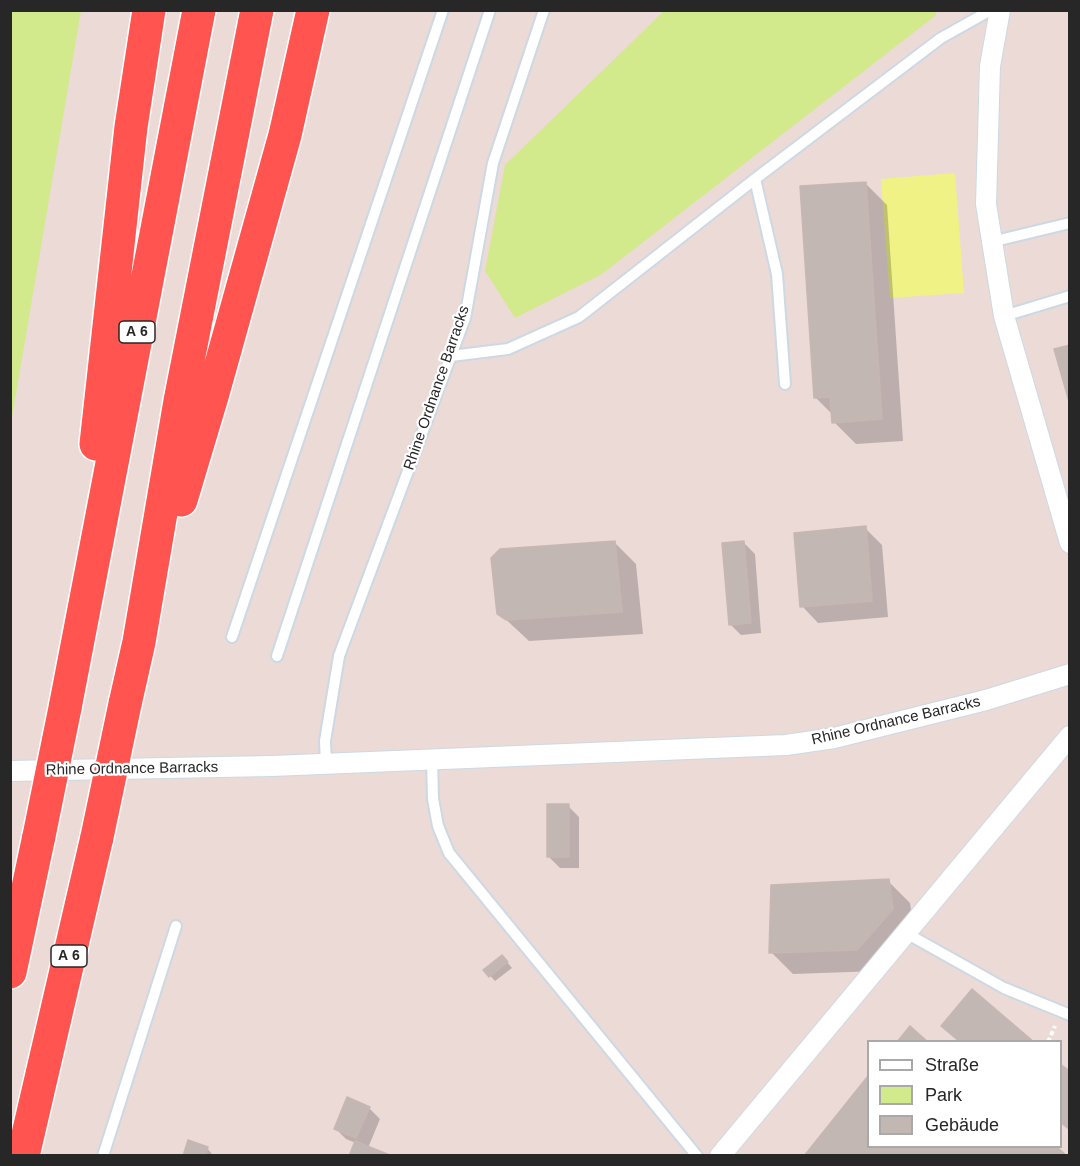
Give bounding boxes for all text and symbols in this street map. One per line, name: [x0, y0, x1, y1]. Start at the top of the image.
street label: Rhine Ordnance Barracks: [400, 303, 474, 473]
road number: A 6: [119, 321, 155, 343]
street label: Rhine Ordnance Barracks: [810, 693, 982, 749]
street label: Rhine Ordnance Barracks: [46, 758, 218, 780]
road number: A 6: [51, 945, 87, 967]
legend: [867, 1040, 1062, 1148]
text: Straße: [925, 1055, 979, 1075]
text: Park: [925, 1085, 962, 1105]
text: Gebäude: [925, 1115, 999, 1135]

